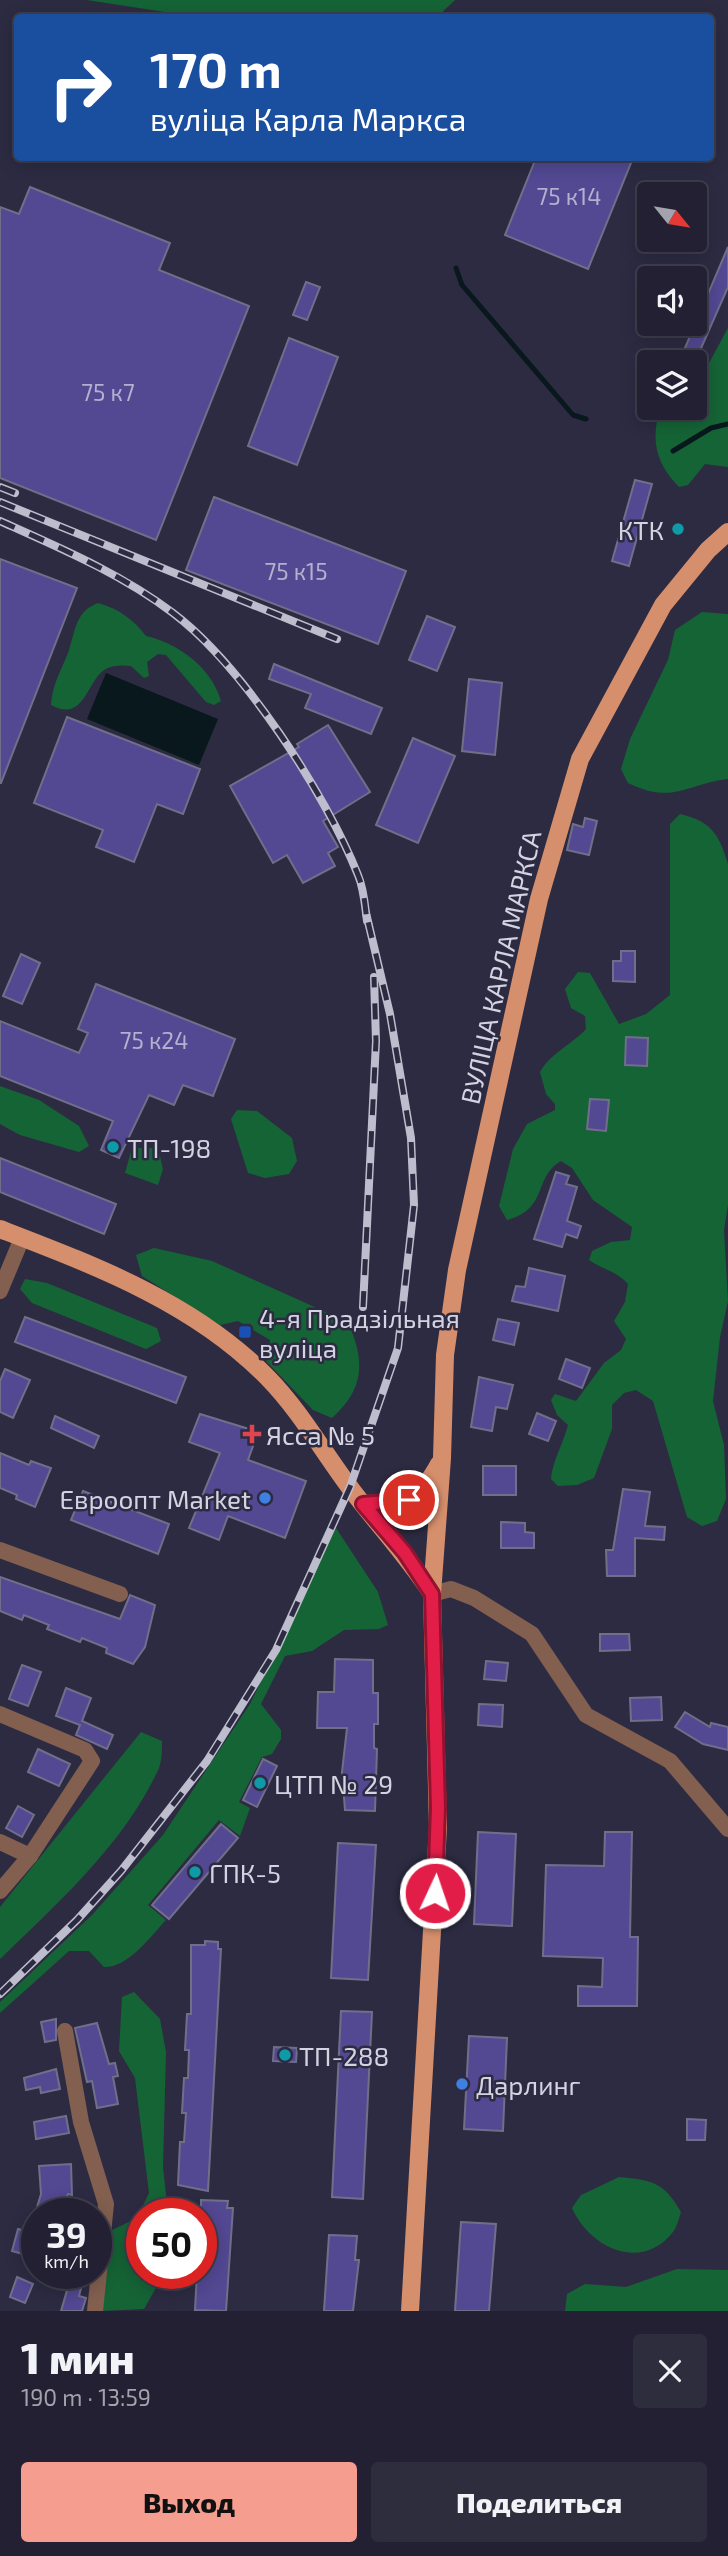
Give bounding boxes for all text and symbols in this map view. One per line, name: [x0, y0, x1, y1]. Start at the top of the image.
text: 170 m: [150, 39, 282, 98]
icon: right: [35, 42, 126, 133]
text: вуліца Карла Маркса: [150, 99, 466, 137]
house number: 75 к14: [537, 182, 601, 210]
north arrow: [637, 182, 707, 252]
map controls: [637, 182, 707, 420]
button: sound: [637, 266, 707, 336]
button: layers: [637, 350, 707, 420]
house number: 75 к7: [81, 378, 135, 406]
place label: КТК: [618, 514, 664, 545]
marker: КТК: [670, 521, 686, 537]
house number: 75 к15: [264, 557, 328, 585]
street label: ВУЛІЦА КАРЛА МАРКСА: [453, 827, 547, 1107]
house number: 75 к24: [120, 1026, 188, 1054]
place label: ТП-198: [127, 1132, 211, 1163]
marker: ТП-198: [105, 1139, 121, 1155]
place label: 4-я Прадзільная вуліца: [259, 1302, 460, 1364]
marker: 4-я Прадзільная вуліца: [237, 1324, 253, 1340]
place label: Ясса № 5: [266, 1419, 375, 1450]
marker: Ясса № 5: [244, 1426, 260, 1442]
pin: [379, 1470, 439, 1530]
icon: arrive: [390, 1481, 428, 1519]
place label: Евроопт Market: [59, 1483, 251, 1514]
marker: Евроопт Market: [257, 1490, 273, 1506]
place label: ЦТП № 29: [274, 1768, 393, 1799]
marker: ЦТП № 29: [252, 1775, 268, 1791]
position arrow: [398, 1856, 472, 1930]
place label: ГПК-5: [209, 1857, 281, 1888]
marker: ГПК-5: [187, 1864, 203, 1880]
place label: ТП-288: [299, 2040, 389, 2071]
marker: ТП-288: [277, 2047, 293, 2063]
place label: Дарлинг: [476, 2069, 581, 2100]
marker: Дарлинг: [454, 2076, 470, 2092]
speed limit sign: 50: [126, 2198, 217, 2289]
text: 39: [46, 2213, 87, 2255]
text: km/h: [44, 2250, 89, 2272]
text: 1 мин: [21, 2332, 135, 2382]
button: close: [633, 2334, 707, 2408]
text: 190 m · 13:59: [21, 2383, 151, 2411]
button: Выход: [21, 2462, 357, 2542]
button: Поделиться: [371, 2462, 707, 2542]

